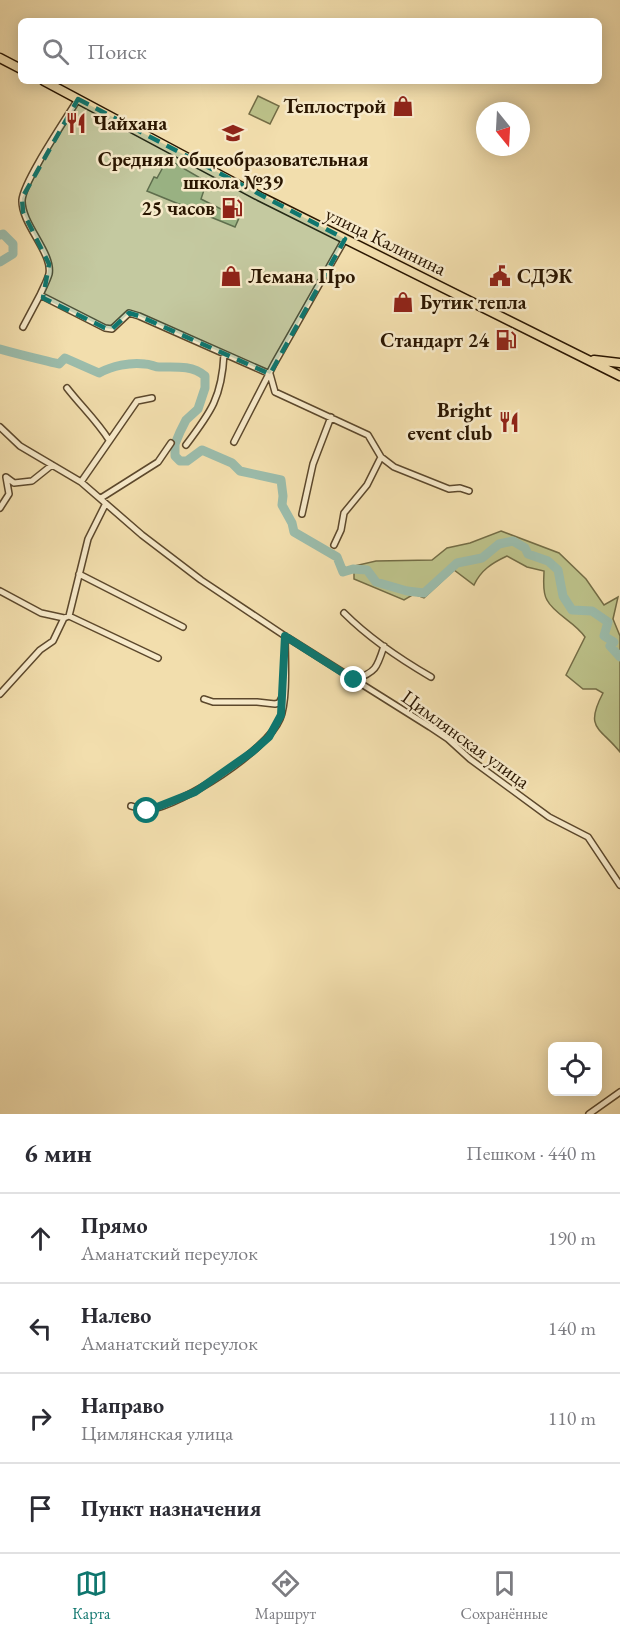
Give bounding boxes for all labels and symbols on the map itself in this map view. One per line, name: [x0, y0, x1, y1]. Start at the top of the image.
place label: Теплострой: [283, 93, 386, 119]
shop icon: Теплострой: [391, 94, 415, 118]
north arrow: [476, 102, 530, 156]
place label: Чайхана: [93, 110, 167, 136]
restaurant icon: Чайхана: [64, 111, 88, 135]
school or university icon: Средняя общеобразовательная школа №39: [221, 121, 245, 145]
place label: Средняя общеобразовательная школа №39: [98, 146, 369, 195]
place label: 25 часов: [141, 195, 215, 221]
fuel station icon: 25 часов: [220, 196, 244, 220]
street label: улица Калинина: [321, 200, 451, 282]
place label: Лемана Про: [248, 263, 355, 289]
place label: СДЭК: [517, 263, 573, 289]
shop icon: Лемана Про: [219, 264, 243, 288]
public building icon: СДЭК: [488, 264, 512, 288]
place label: Бутик тепла: [420, 289, 527, 315]
shop icon: Бутик тепла: [391, 290, 415, 314]
place label: Стандарт 24: [380, 327, 489, 353]
fuel station icon: Стандарт 24: [494, 328, 518, 352]
place label: Bright event club: [408, 397, 492, 446]
restaurant icon: Bright event club: [497, 410, 521, 434]
route end: [340, 666, 366, 692]
street label: Цимлянская улица: [397, 684, 535, 794]
route start: [133, 797, 159, 823]

